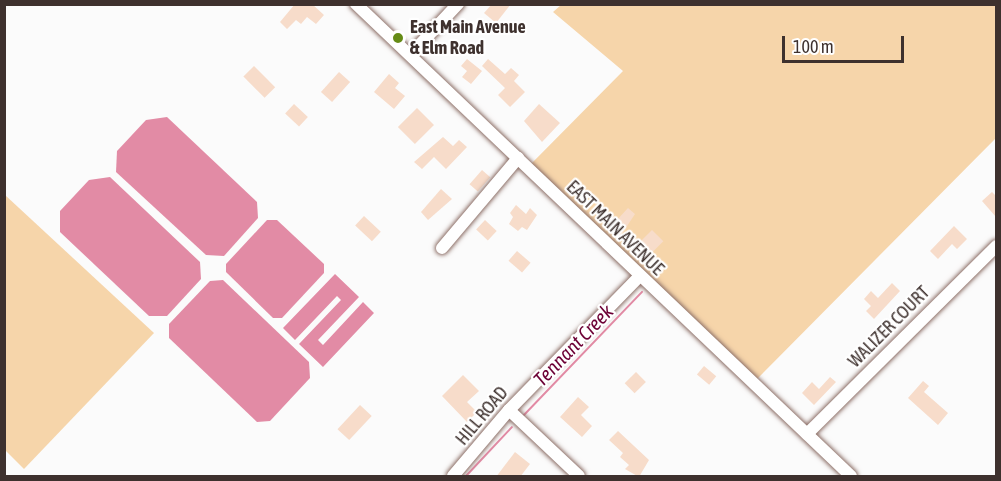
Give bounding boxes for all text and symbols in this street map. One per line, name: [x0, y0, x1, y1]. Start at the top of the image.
place label: East Main Avenue & Elm Road: [410, 17, 526, 60]
scale bar: [785, 24, 906, 62]
marker: East Main Avenue & Elm Road: [391, 31, 405, 45]
text: 100 m: [793, 36, 834, 57]
street label: EAST MAIN AVENUE: [562, 176, 668, 280]
street label: WALIZER COURT: [844, 282, 934, 372]
water label: Tennant Creek: [528, 299, 618, 391]
street label: HILL ROAD: [451, 382, 513, 450]

